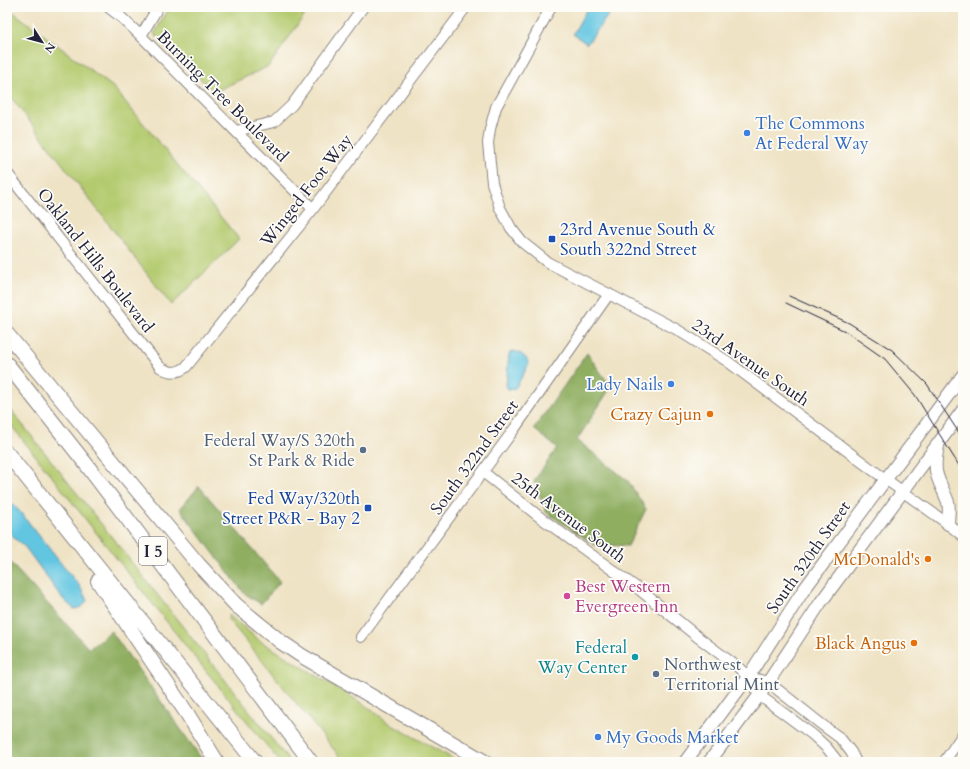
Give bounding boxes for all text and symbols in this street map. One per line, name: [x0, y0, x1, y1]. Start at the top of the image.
north arrow: [22, 22, 62, 62]
street label: Burning Tree Boulevard: [152, 26, 293, 167]
text: N: [41, 39, 59, 56]
place label: The Commons At Federal Way: [755, 112, 869, 155]
marker: The Commons At Federal Way: [742, 128, 752, 138]
street label: Winged Foot Way: [254, 129, 358, 252]
street label: Oakland Hills Boulevard: [32, 183, 159, 337]
place label: 23rd Avenue South & South 322nd Street: [560, 218, 716, 261]
marker: 23rd Avenue South & South 322nd Street: [547, 234, 557, 244]
street label: 23rd Avenue South: [687, 313, 815, 412]
place label: Lady Nails: [586, 373, 663, 396]
marker: Lady Nails: [666, 379, 676, 389]
street label: South 322nd Street: [425, 395, 524, 519]
place label: Crazy Cajun: [610, 403, 702, 426]
marker: Crazy Cajun: [705, 409, 715, 419]
place label: Federal Way/S 320th St Park & Ride: [204, 429, 356, 472]
marker: Federal Way/S 320th St Park & Ride: [358, 445, 368, 455]
street label: 25th Avenue South: [507, 467, 631, 569]
place label: Fed Way/320th Street P&R - Bay 2: [222, 487, 361, 530]
street label: South 320th Street: [761, 496, 856, 618]
marker: Fed Way/320th Street P&R - Bay 2: [363, 503, 373, 513]
road number: I 5: [139, 537, 167, 565]
place label: McDonald's: [833, 548, 920, 571]
marker: McDonald's: [923, 554, 933, 564]
place label: Best Western Evergreen Inn: [575, 575, 679, 618]
marker: Best Western Evergreen Inn: [562, 591, 572, 601]
place label: Black Angus: [815, 632, 906, 655]
place label: Federal Way Center: [537, 636, 628, 679]
marker: Black Angus: [909, 638, 919, 648]
marker: Federal Way Center: [630, 652, 640, 662]
place label: Northwest Territorial Mint: [664, 653, 780, 696]
marker: Northwest Territorial Mint: [651, 669, 661, 679]
place label: My Goods Market: [606, 726, 739, 749]
marker: My Goods Market: [593, 732, 603, 742]

